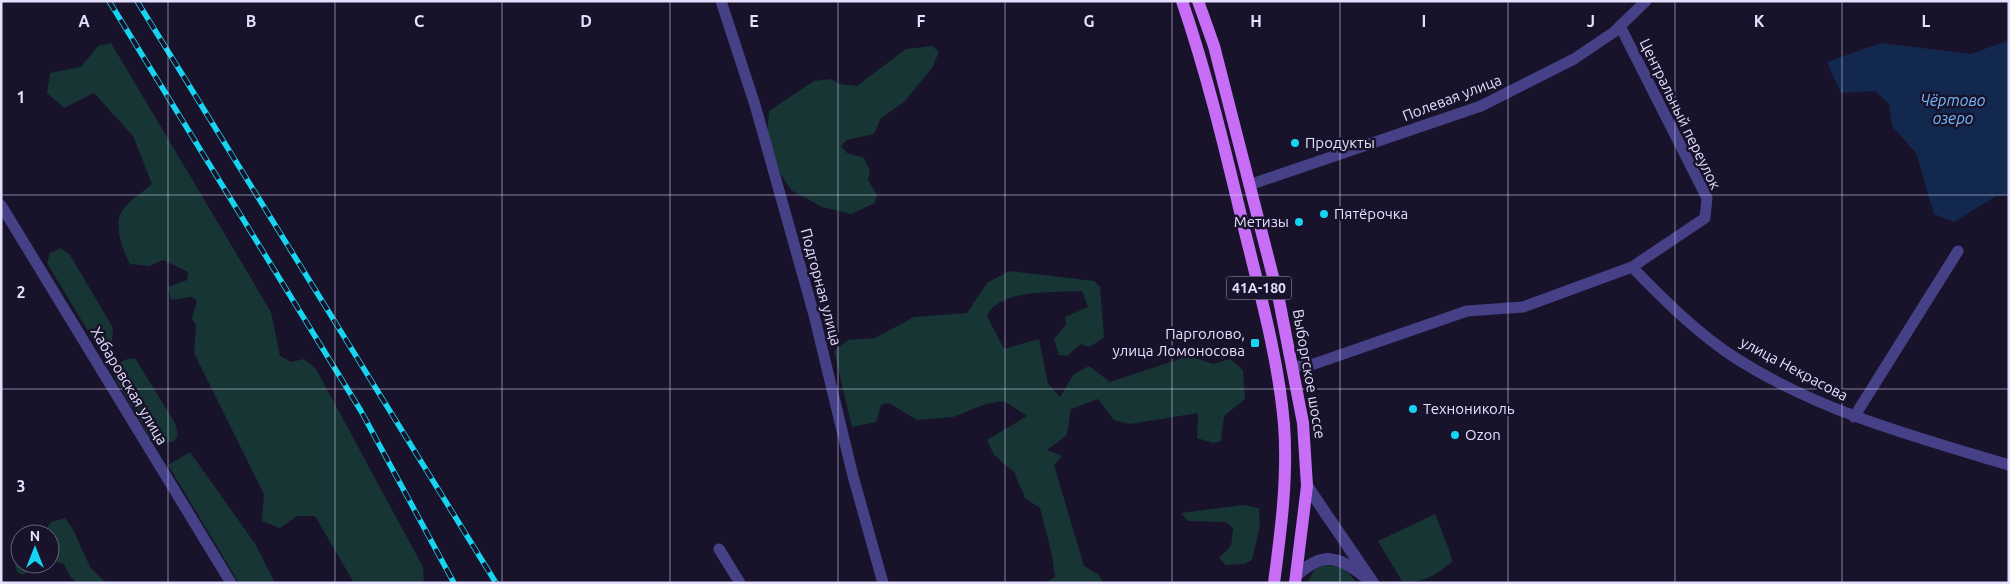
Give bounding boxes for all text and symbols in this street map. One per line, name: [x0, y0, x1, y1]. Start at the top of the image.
text: A: [78, 12, 90, 30]
text: B: [246, 12, 256, 30]
text: C: [414, 12, 424, 30]
text: D: [580, 12, 592, 30]
text: E: [749, 12, 759, 30]
text: F: [917, 12, 926, 30]
text: G: [1083, 12, 1095, 30]
text: H: [1250, 12, 1262, 30]
text: I: [1422, 12, 1426, 30]
text: J: [1587, 12, 1595, 30]
text: K: [1754, 12, 1765, 30]
text: L: [1922, 12, 1931, 30]
street label: Центральный переулок: [1636, 36, 1725, 192]
street label: Полевая улица: [1400, 71, 1504, 124]
text: 1: [16, 88, 26, 106]
water label: Чёртово озеро: [1920, 91, 1986, 127]
place label: Продукты: [1305, 134, 1375, 151]
marker: Продукты: [1289, 137, 1301, 149]
place label: Пятёрочка: [1334, 205, 1408, 222]
marker: Пятёрочка: [1318, 208, 1330, 220]
place label: Метизы: [1234, 213, 1289, 230]
marker: Метизы: [1293, 216, 1305, 228]
street label: Подгорная улица: [798, 226, 845, 347]
road number: 41А-180: [1226, 276, 1292, 300]
text: 2: [16, 283, 26, 301]
street label: Выборгское шоссе: [1290, 308, 1329, 440]
street label: Хабаровская улица: [88, 324, 171, 448]
place label: Парголово, улица Ломоносова: [1112, 325, 1245, 359]
street label: улица Некрасова: [1738, 333, 1851, 404]
marker: Парголово, улица Ломоносова: [1249, 337, 1261, 349]
place label: Технониколь: [1423, 400, 1515, 417]
marker: Технониколь: [1407, 403, 1419, 415]
place label: Ozon: [1465, 426, 1501, 443]
marker: Ozon: [1449, 429, 1461, 441]
text: 3: [16, 477, 26, 495]
north arrow: [10, 524, 60, 574]
text: N: [30, 528, 40, 544]

